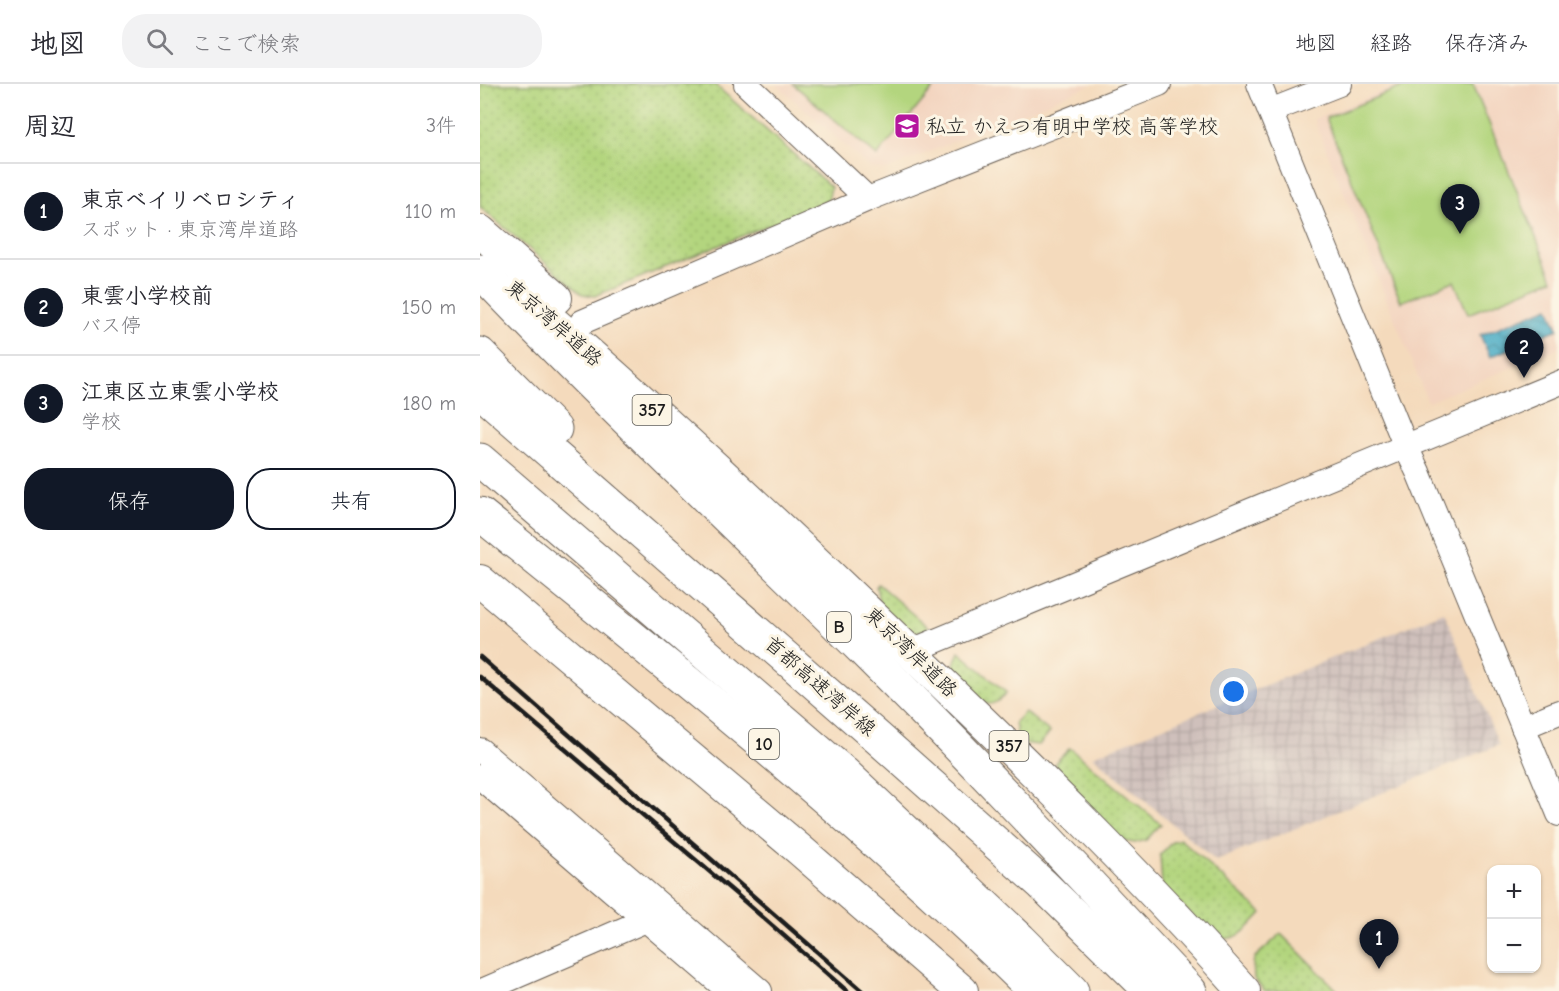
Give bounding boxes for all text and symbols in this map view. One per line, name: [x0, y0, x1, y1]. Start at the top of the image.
search box: [122, 14, 542, 68]
icon: search: [143, 25, 176, 58]
text: 地図: [30, 28, 86, 60]
text: ここで検索: [191, 31, 301, 57]
text: 地図: [1295, 31, 1337, 55]
text: 経路: [1370, 31, 1412, 55]
text: 保存済み: [1445, 31, 1529, 55]
school or university icon: 私立 かえつ有明中学校 高等学校: [892, 111, 922, 141]
text: 周辺: [24, 112, 76, 142]
text: 3件: [426, 114, 456, 137]
place label: 私立 かえつ有明中学校 高等学校: [926, 115, 1218, 138]
pin: 3: [1440, 184, 1480, 234]
text: 東京ベイリベロシティ: [81, 187, 300, 213]
text: 1: [40, 200, 47, 223]
text: 110 m: [405, 200, 456, 223]
text: スポット · 東京湾岸道路: [81, 218, 298, 241]
street label: 東京湾岸道路: [501, 275, 607, 371]
text: 東雲小学校前: [81, 283, 213, 309]
text: 2: [39, 296, 48, 319]
text: 150 m: [402, 296, 456, 319]
text: バス停: [81, 314, 141, 337]
pin: 2: [1504, 328, 1544, 378]
text: 江東区立東雲小学校: [81, 379, 279, 405]
text: 3: [39, 392, 48, 415]
text: 180 m: [402, 392, 456, 415]
road number: 357: [632, 395, 672, 425]
text: 学校: [81, 410, 121, 433]
button: 保存: [24, 468, 234, 530]
button: 共有: [246, 468, 456, 530]
street label: 東京湾岸道路: [860, 602, 962, 702]
road number: B: [827, 612, 851, 642]
street label: 首都高速湾岸線: [760, 631, 880, 741]
your location: [1219, 677, 1248, 706]
road number: 10: [749, 729, 779, 759]
road number: 357: [990, 731, 1028, 761]
map controls: [1487, 865, 1541, 973]
button: +: [1487, 865, 1541, 919]
button: −: [1487, 919, 1541, 973]
pin: 1: [1360, 920, 1398, 969]

